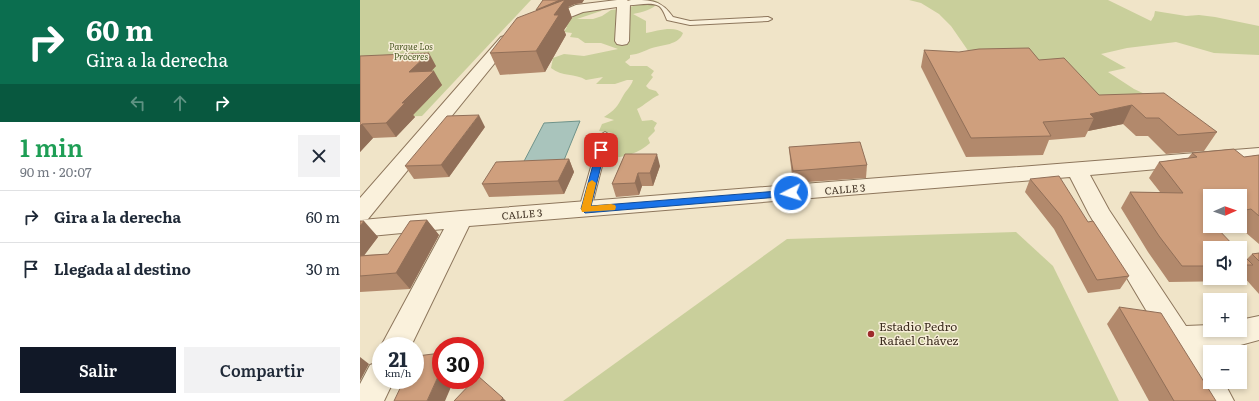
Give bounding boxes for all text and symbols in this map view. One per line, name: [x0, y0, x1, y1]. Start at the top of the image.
text: 60 m: [86, 8, 153, 50]
icon: right: [20, 16, 72, 68]
park label: Parque Los Próceres: [389, 39, 433, 63]
text: Gira a la derecha: [86, 46, 228, 73]
icon: left: [127, 92, 149, 114]
icon: ahead: [169, 92, 191, 114]
icon: right: [211, 92, 233, 114]
text: 1 min: [20, 129, 83, 164]
pin: [584, 133, 618, 167]
button: close: [298, 135, 340, 177]
icon: arrive: [590, 139, 612, 161]
text: 90 m · 20:07: [20, 162, 92, 181]
position arrow: [770, 172, 812, 214]
street label: CALLE 3: [824, 179, 866, 198]
north arrow: [1203, 189, 1247, 233]
map controls: [1203, 189, 1247, 389]
street label: CALLE 3: [501, 204, 543, 223]
text: Gira a la derecha: [54, 205, 181, 228]
text: 60 m: [306, 205, 340, 228]
icon: right: [20, 206, 42, 228]
button: sound: [1203, 241, 1247, 285]
text: Llegada al destino: [54, 257, 191, 280]
text: 30 m: [306, 257, 340, 280]
icon: arrive: [20, 258, 42, 280]
button: +: [1203, 293, 1247, 337]
place label: Estadio Pedro Rafael Chávez: [879, 317, 959, 349]
marker: Estadio Pedro Rafael Chávez: [866, 329, 876, 339]
speed limit sign: 30: [432, 337, 484, 389]
text: 21: [388, 343, 408, 373]
button: −: [1203, 345, 1247, 389]
button: Salir: [20, 347, 176, 393]
button: Compartir: [184, 347, 340, 393]
text: km/h: [385, 365, 411, 380]

